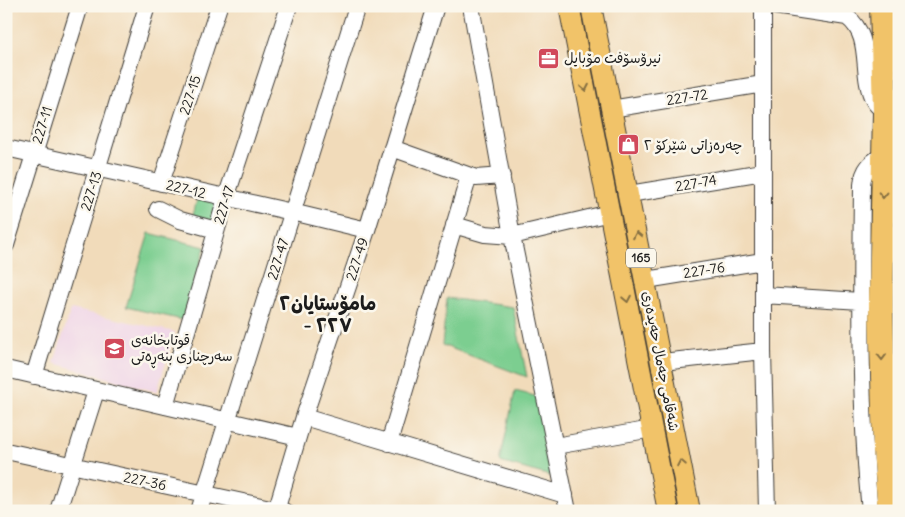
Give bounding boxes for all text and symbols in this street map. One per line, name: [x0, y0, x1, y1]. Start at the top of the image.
office icon: نیرۆسۆفت مۆبایل: [536, 46, 560, 70]
place label: نیرۆسۆفت مۆبایل: [564, 49, 661, 67]
street label: 227-15: [175, 73, 205, 117]
one-way arrow: [580, 84, 590, 93]
street label: 227-72: [665, 85, 709, 109]
street label: 227-11: [28, 104, 56, 146]
shop icon: چەرەزاتی شێرکۆ ٢: [616, 133, 640, 157]
place label: چەرەزاتی شێرکۆ ٢: [644, 136, 742, 155]
street label: 227-13: [76, 169, 106, 213]
street label: 227-74: [674, 171, 718, 195]
street label: 227-12: [164, 176, 208, 202]
street label: 227-17: [210, 183, 238, 226]
one-way arrow: [878, 191, 889, 199]
one-way arrow: [632, 230, 642, 239]
street label: 227-49: [342, 235, 372, 283]
street label: 227-47: [263, 236, 293, 282]
road number: 165: [626, 248, 656, 268]
street label: 227-76: [682, 258, 726, 282]
street label: شەقامی جەمال حەیدەری: [639, 289, 683, 433]
district label: مامۆستایان٢ - ٢٢٧: [280, 291, 376, 337]
one-way arrow: [621, 295, 631, 304]
place label: قوتابخانەی سەرچناری بنەڕەتی: [131, 331, 233, 369]
school or university icon: قوتابخانەی سەرچناری بنەڕەتی: [103, 336, 127, 360]
one-way arrow: [877, 354, 887, 362]
one-way arrow: [676, 458, 687, 467]
street label: 227-36: [122, 468, 168, 494]

